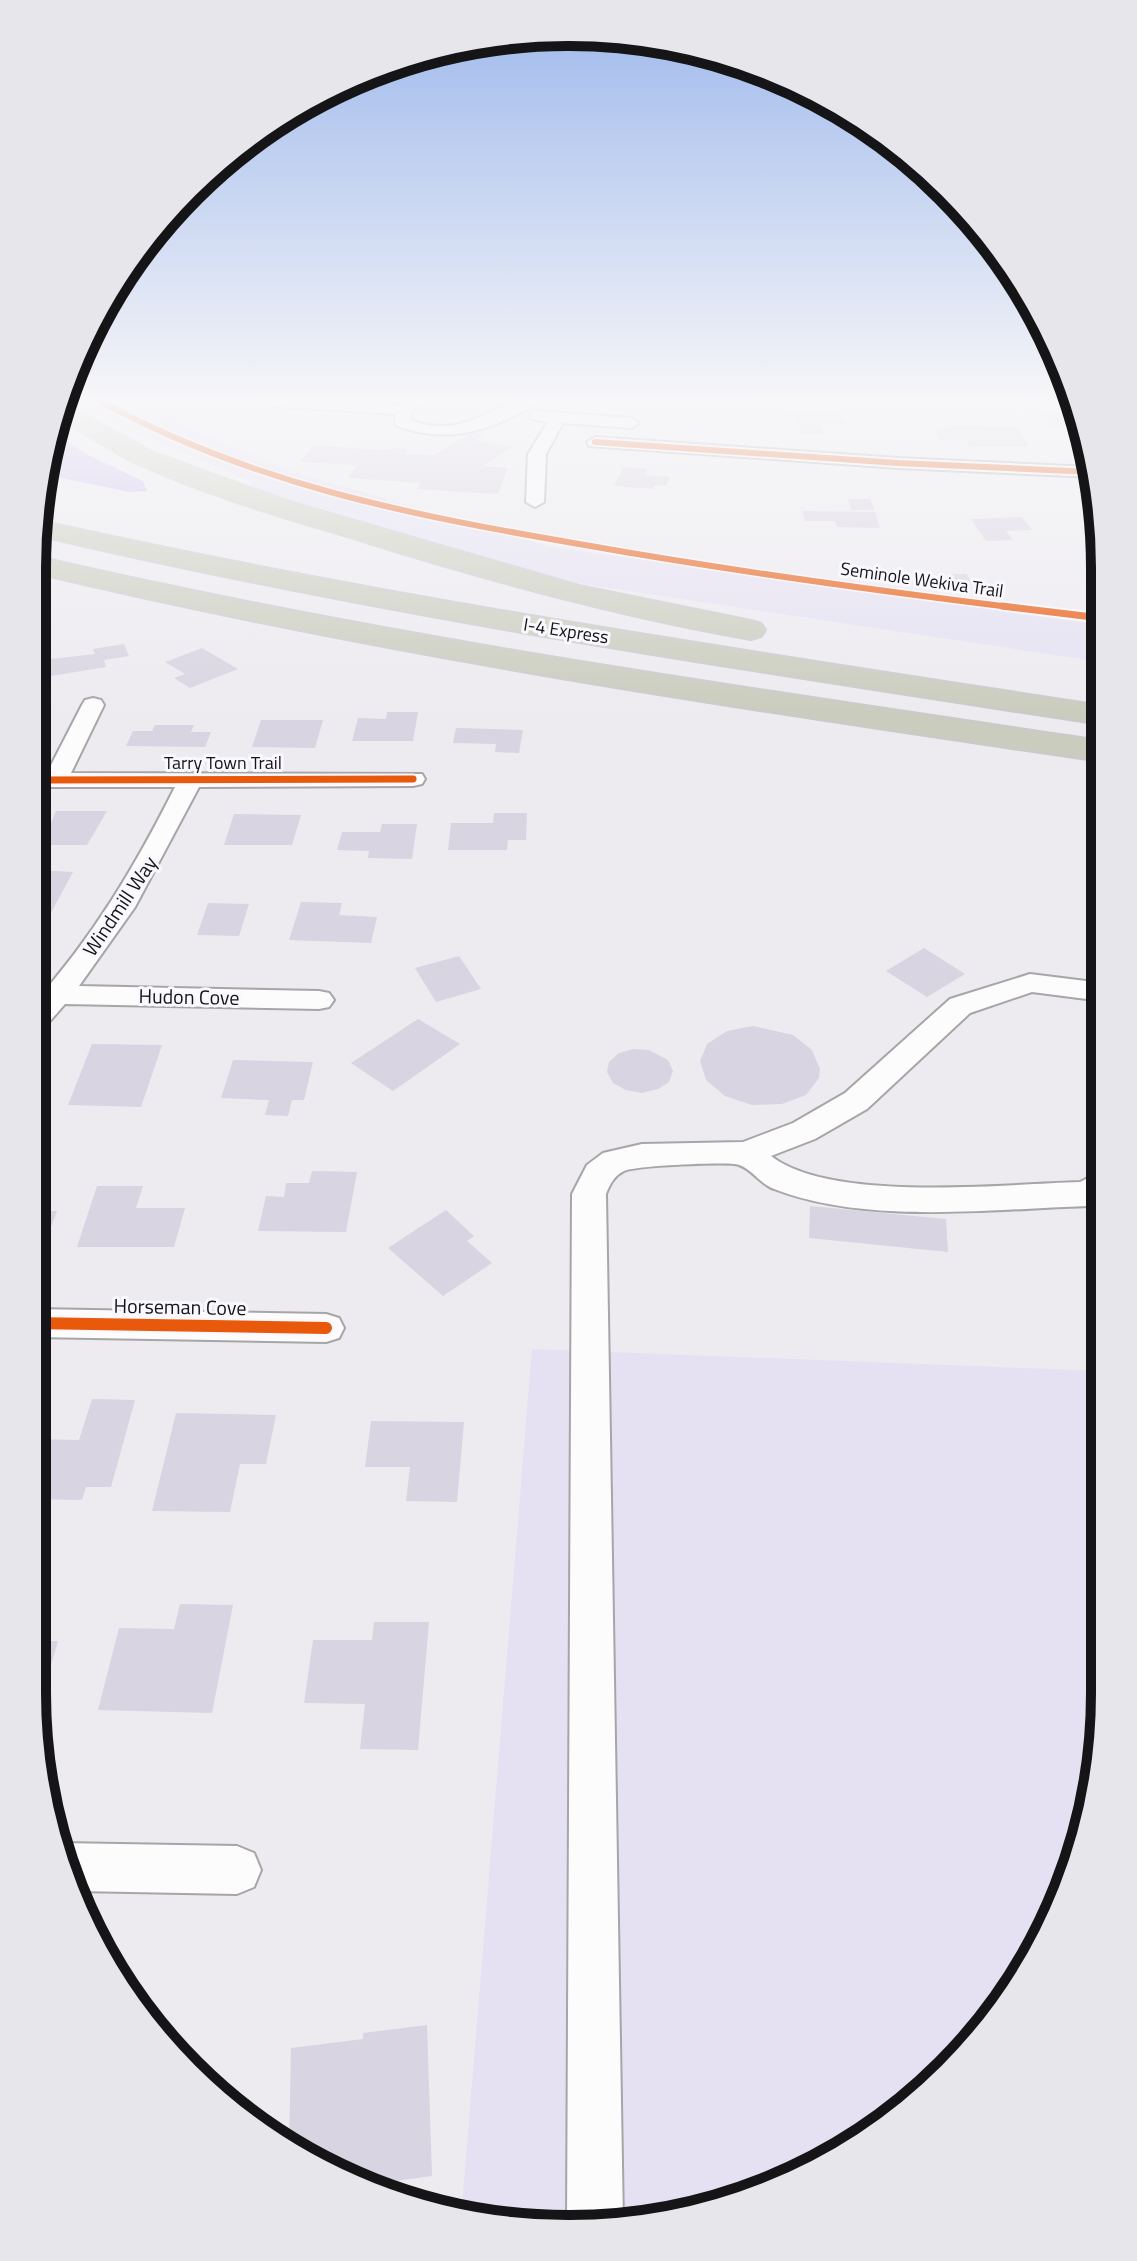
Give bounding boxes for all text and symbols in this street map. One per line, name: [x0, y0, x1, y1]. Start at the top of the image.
street label: Seminole Wekiva Trail: [839, 555, 1005, 604]
street label: I-4 Express: [522, 610, 611, 651]
street label: Tarry Town Trail: [164, 749, 282, 776]
street label: Windmill Way: [75, 849, 165, 962]
street label: Hudon Cove: [138, 980, 240, 1013]
street label: Horseman Cove: [113, 1290, 247, 1323]

